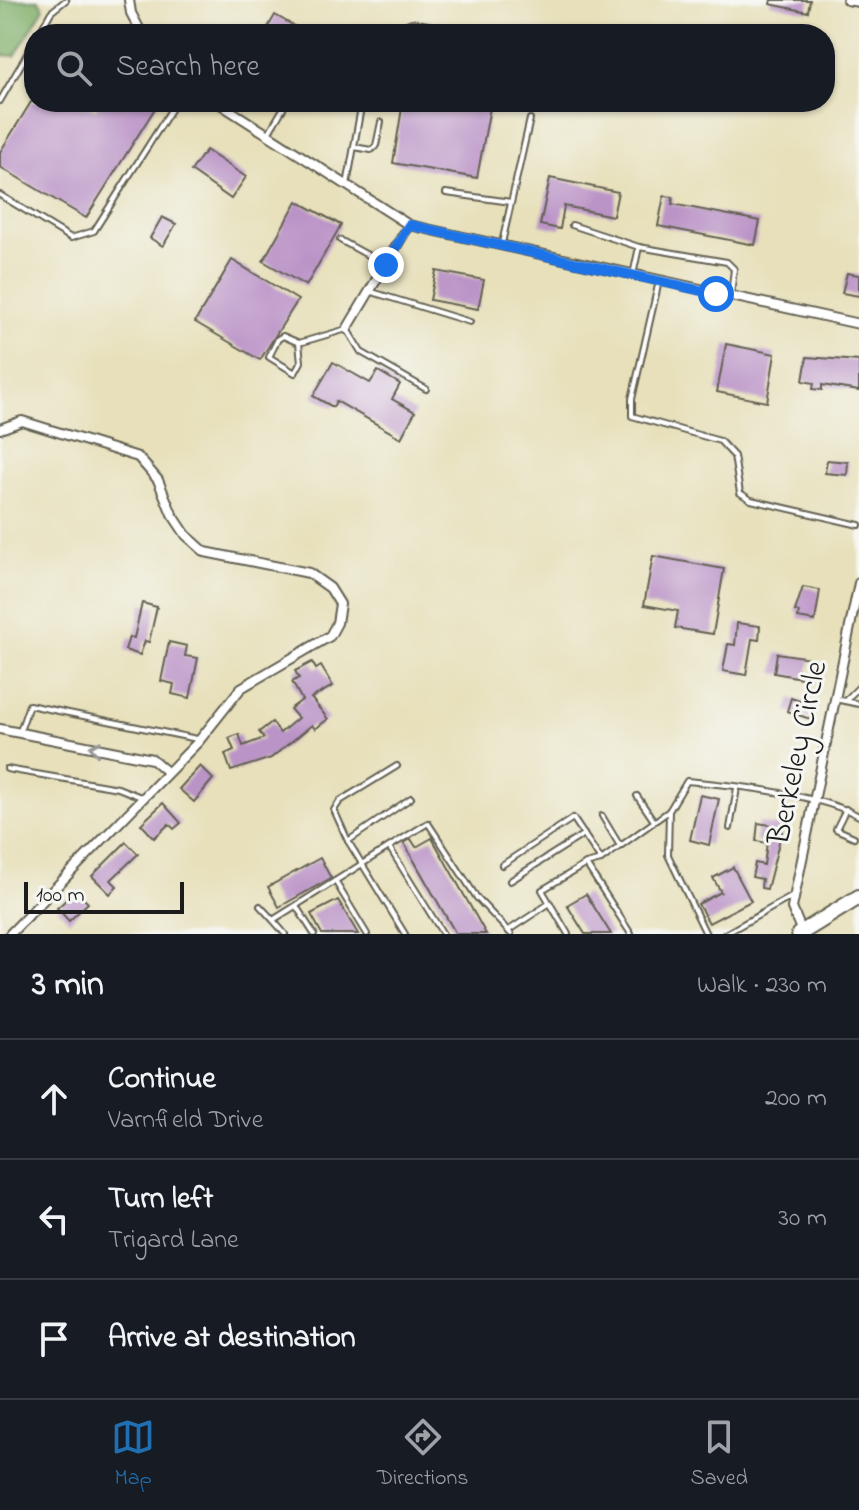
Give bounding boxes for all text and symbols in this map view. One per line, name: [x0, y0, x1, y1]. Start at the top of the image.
search box: [24, 24, 835, 112]
icon: search: [52, 46, 96, 90]
text: Search here: [116, 46, 260, 90]
route end: [368, 247, 404, 283]
route start: [698, 276, 734, 312]
street label: Berkeley Circle: [756, 656, 842, 850]
one-way arrow: [88, 740, 102, 757]
scale bar: [24, 878, 184, 914]
text: 100 m: [36, 880, 85, 912]
text: 3 min: [32, 961, 104, 1011]
text: Walk · 230 m: [697, 967, 827, 1005]
text: Continue: [108, 1058, 216, 1102]
icon: ahead: [32, 1077, 76, 1121]
text: 200 m: [765, 1080, 827, 1118]
text: Varnfield Drive: [108, 1102, 263, 1140]
text: Turn left: [108, 1178, 213, 1222]
icon: left: [32, 1197, 76, 1241]
text: 30 m: [778, 1200, 827, 1238]
text: Trigard Lane: [108, 1222, 239, 1260]
icon: arrive: [32, 1317, 76, 1361]
text: Arrive at destination: [108, 1317, 356, 1361]
tab: Map: [111, 1415, 155, 1495]
tab: Directions: [377, 1415, 468, 1495]
tab: Saved: [691, 1415, 748, 1495]

